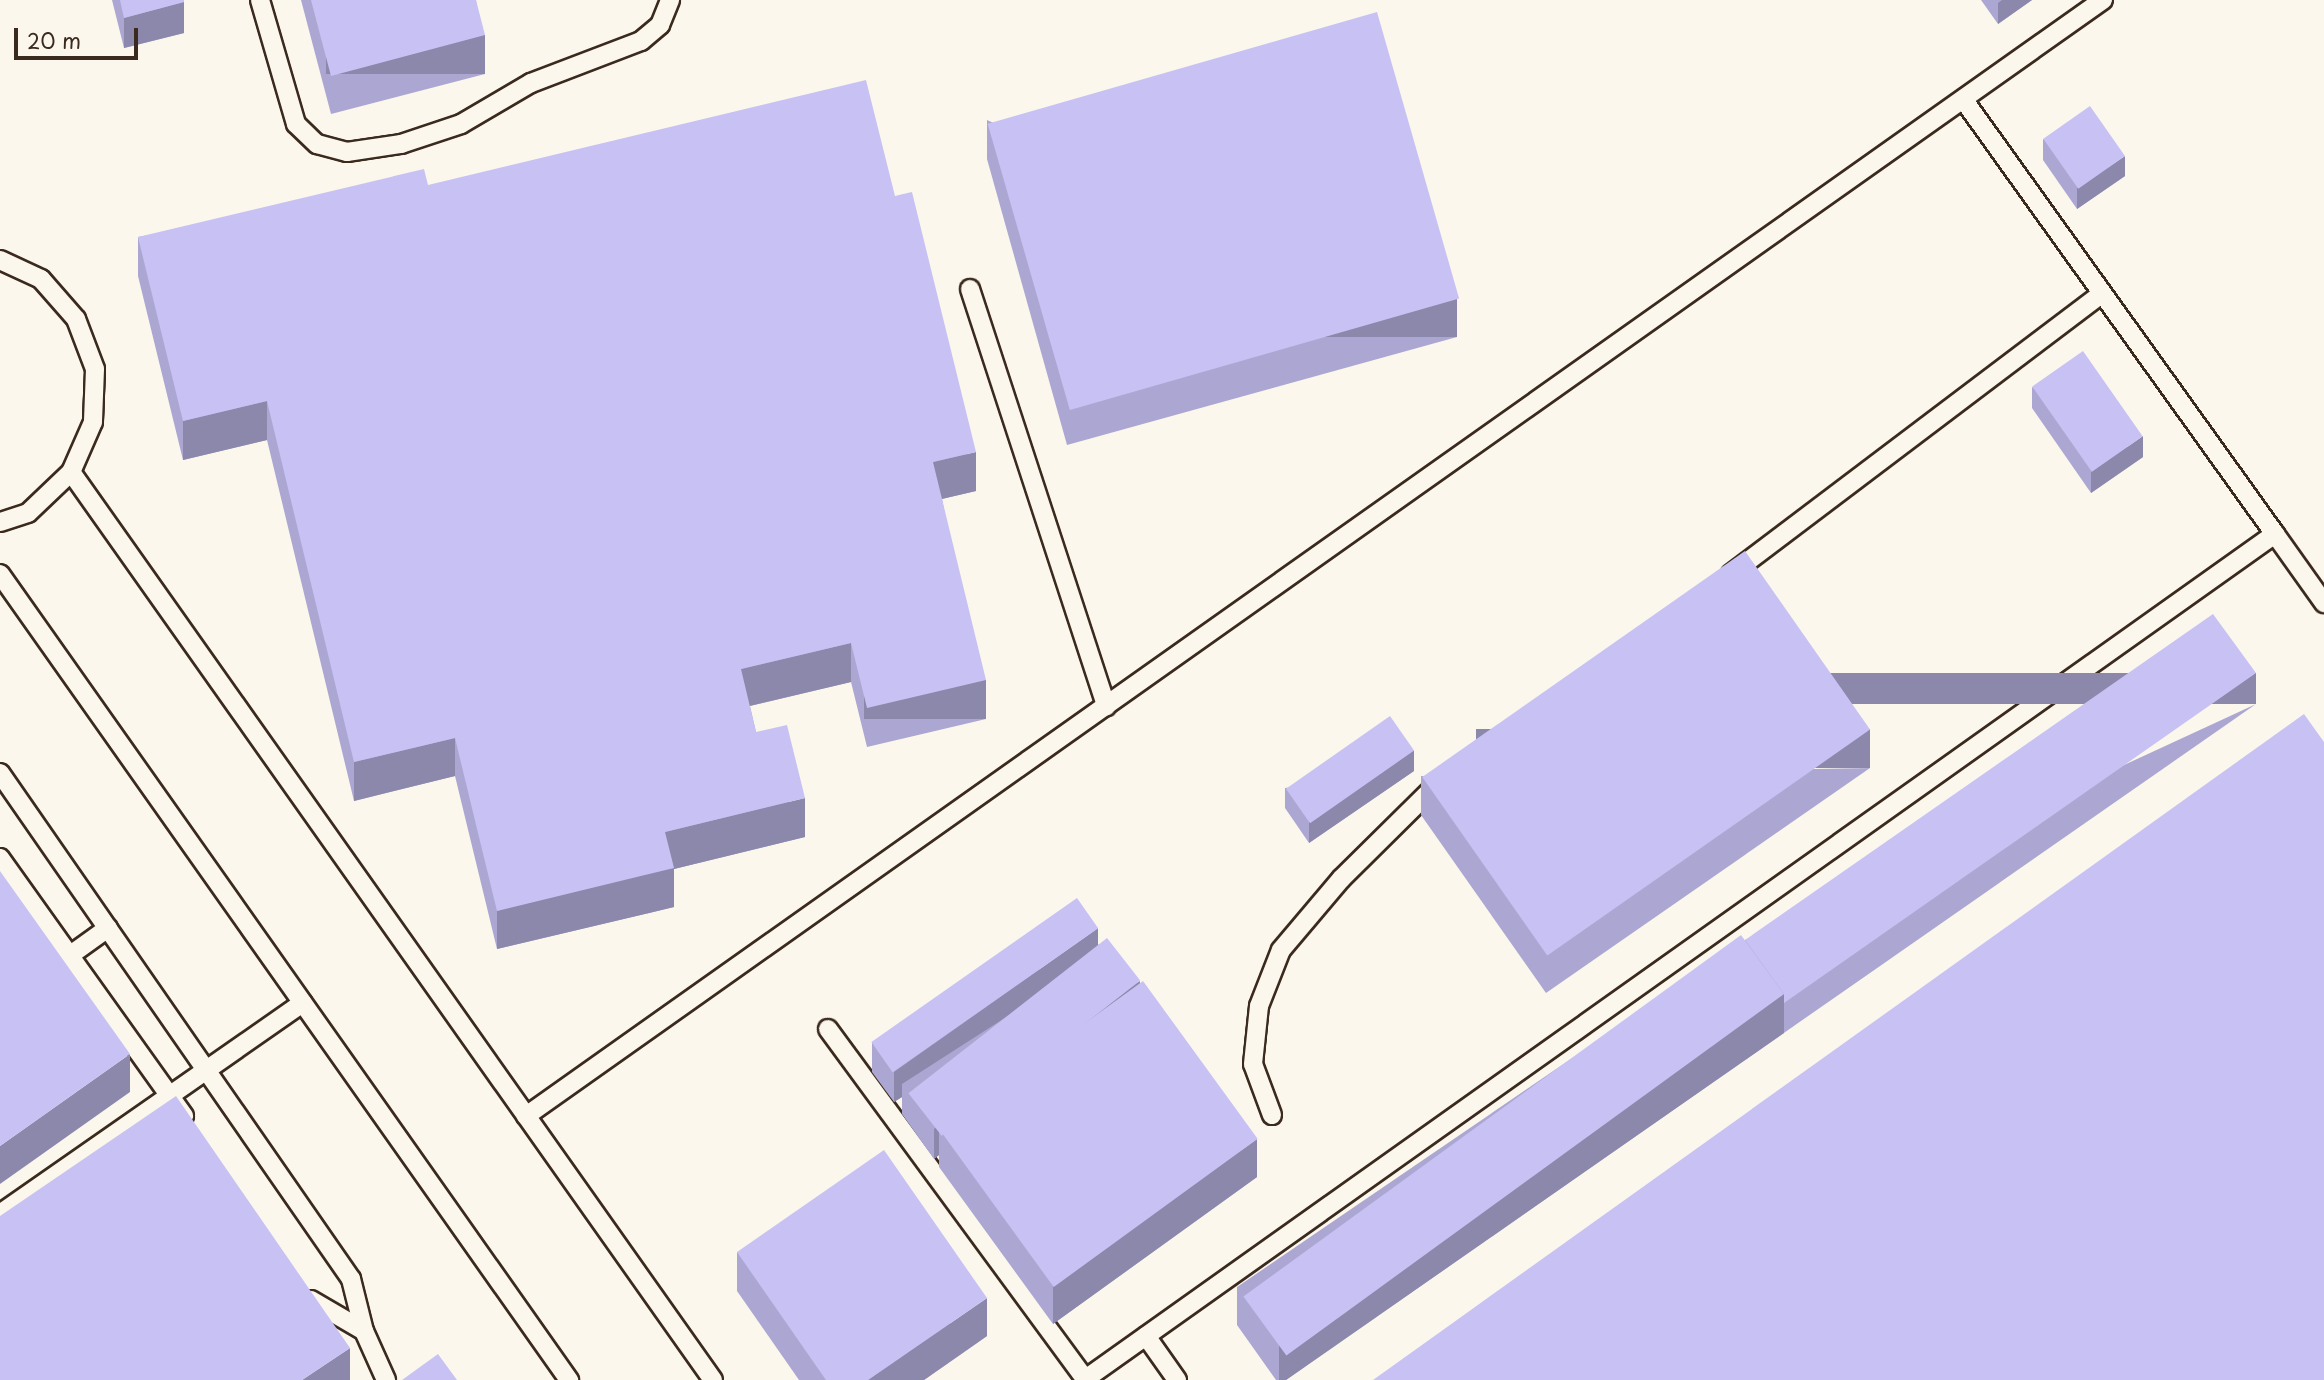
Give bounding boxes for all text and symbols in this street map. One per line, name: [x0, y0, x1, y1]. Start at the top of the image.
scale bar: [18, 14, 142, 58]
text: 20 m: [27, 24, 81, 56]

